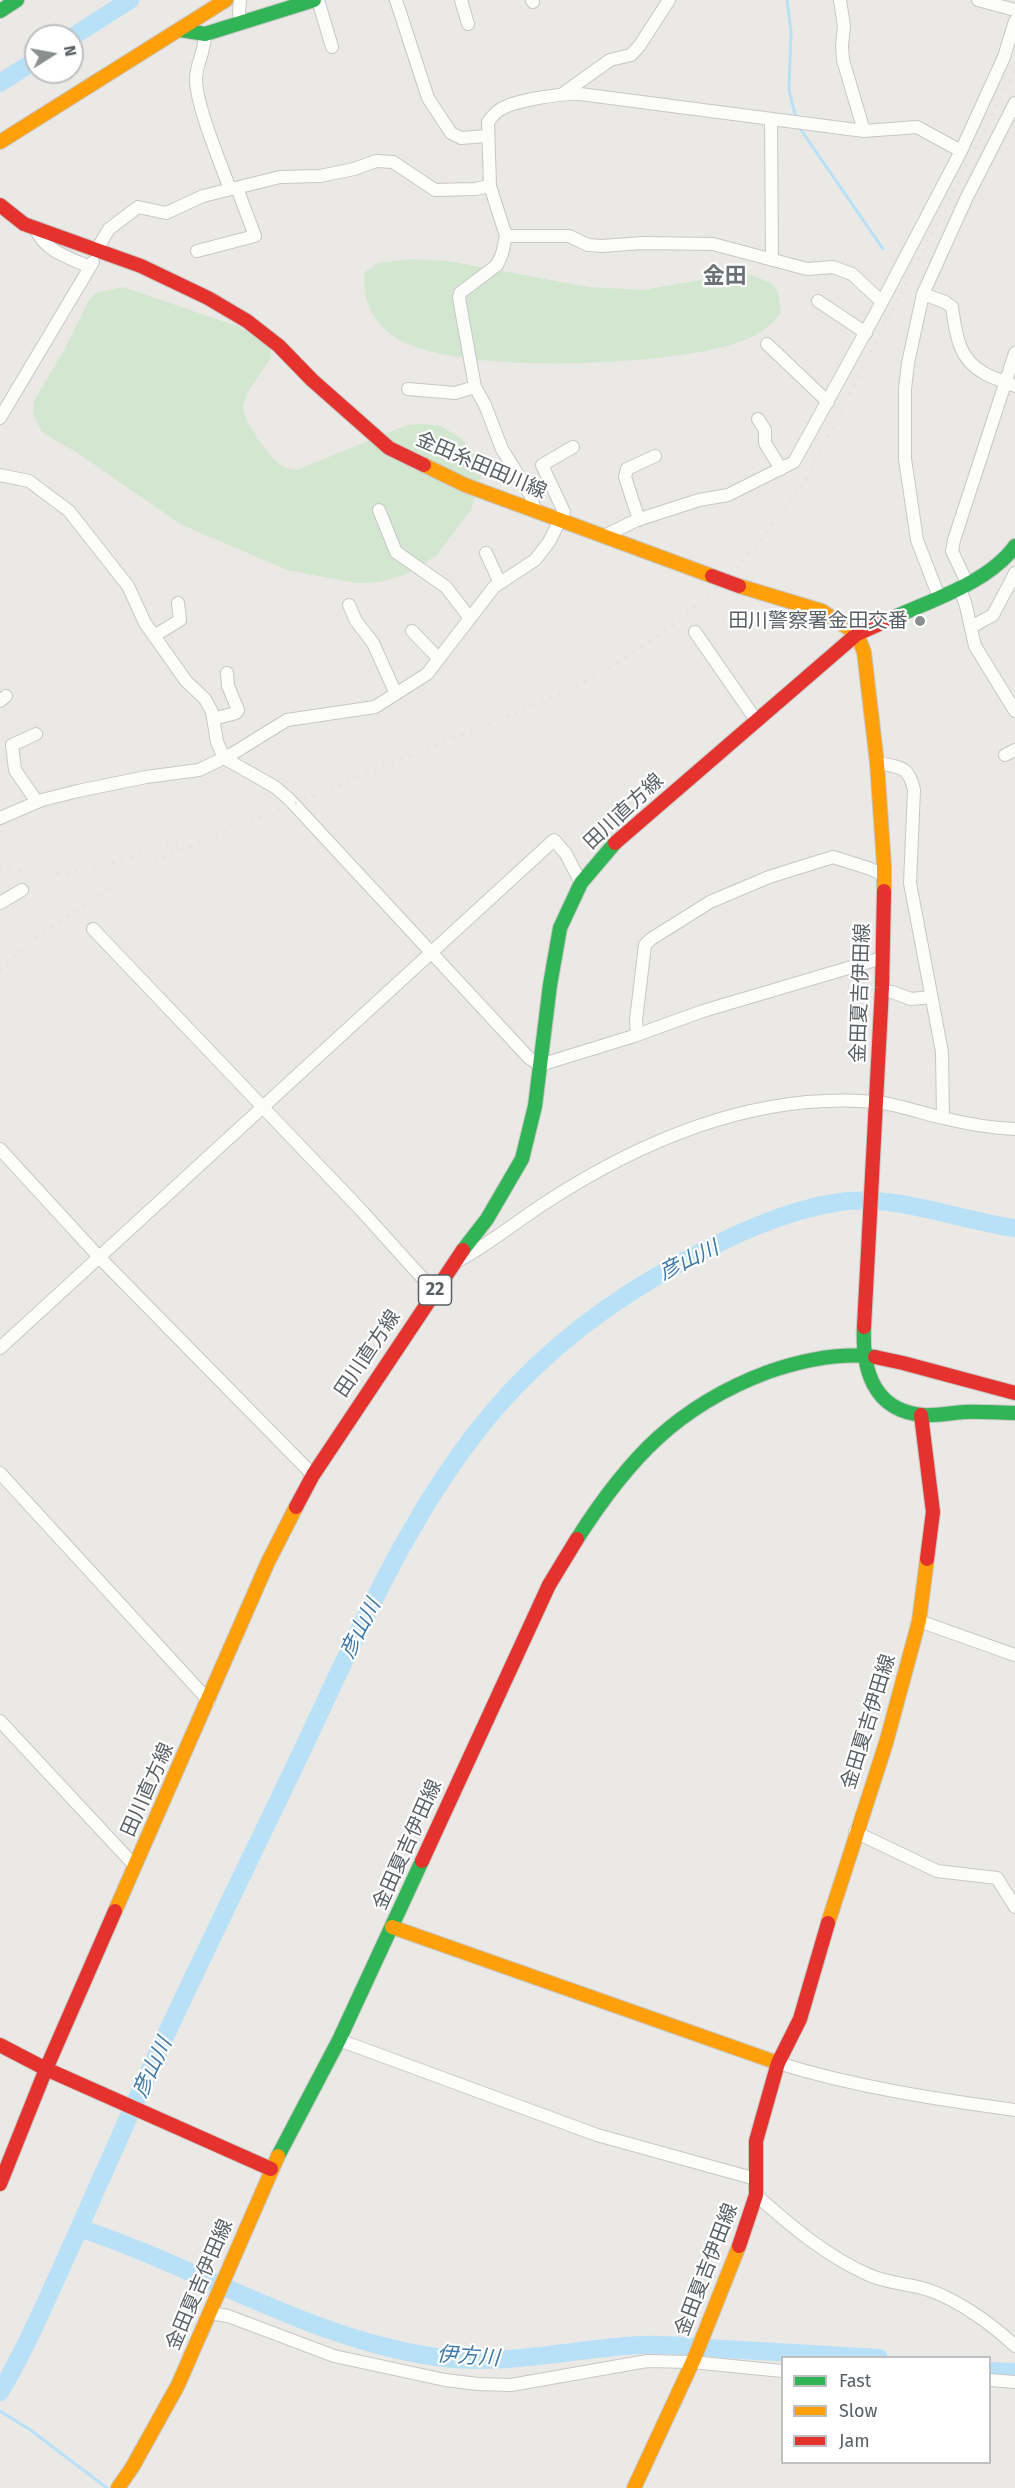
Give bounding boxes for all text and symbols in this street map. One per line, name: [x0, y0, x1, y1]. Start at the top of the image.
north arrow: [24, 24, 84, 84]
text: N: [60, 44, 81, 58]
district label: 金田: [703, 264, 747, 290]
street label: 金田糸田田川線: [412, 428, 550, 504]
place label: 田川警察署金田交番: [728, 609, 908, 633]
marker: 田川警察署金田交番: [913, 614, 927, 628]
street label: 田川直方線: [579, 769, 669, 855]
street label: 金田夏吉伊田線: [847, 923, 875, 1063]
water label: 彦山川: [655, 1236, 723, 1286]
road number: 22: [418, 1275, 452, 1305]
street label: 田川直方線: [330, 1306, 406, 1402]
water label: 彦山川: [335, 1595, 387, 1663]
street label: 金田夏吉伊田線: [837, 1652, 901, 1792]
street label: 田川直方線: [117, 1739, 179, 1841]
street label: 金田夏吉伊田線: [369, 1776, 447, 1914]
water label: 彦山川: [128, 2034, 178, 2102]
street label: 金田夏吉伊田線: [671, 2200, 743, 2340]
street label: 金田夏吉伊田線: [162, 2216, 238, 2354]
water label: 伊方川: [436, 2342, 500, 2372]
legend: [781, 2356, 991, 2464]
text: Fast: [839, 2370, 871, 2392]
text: Slow: [839, 2400, 877, 2422]
text: Jam: [839, 2430, 870, 2452]

